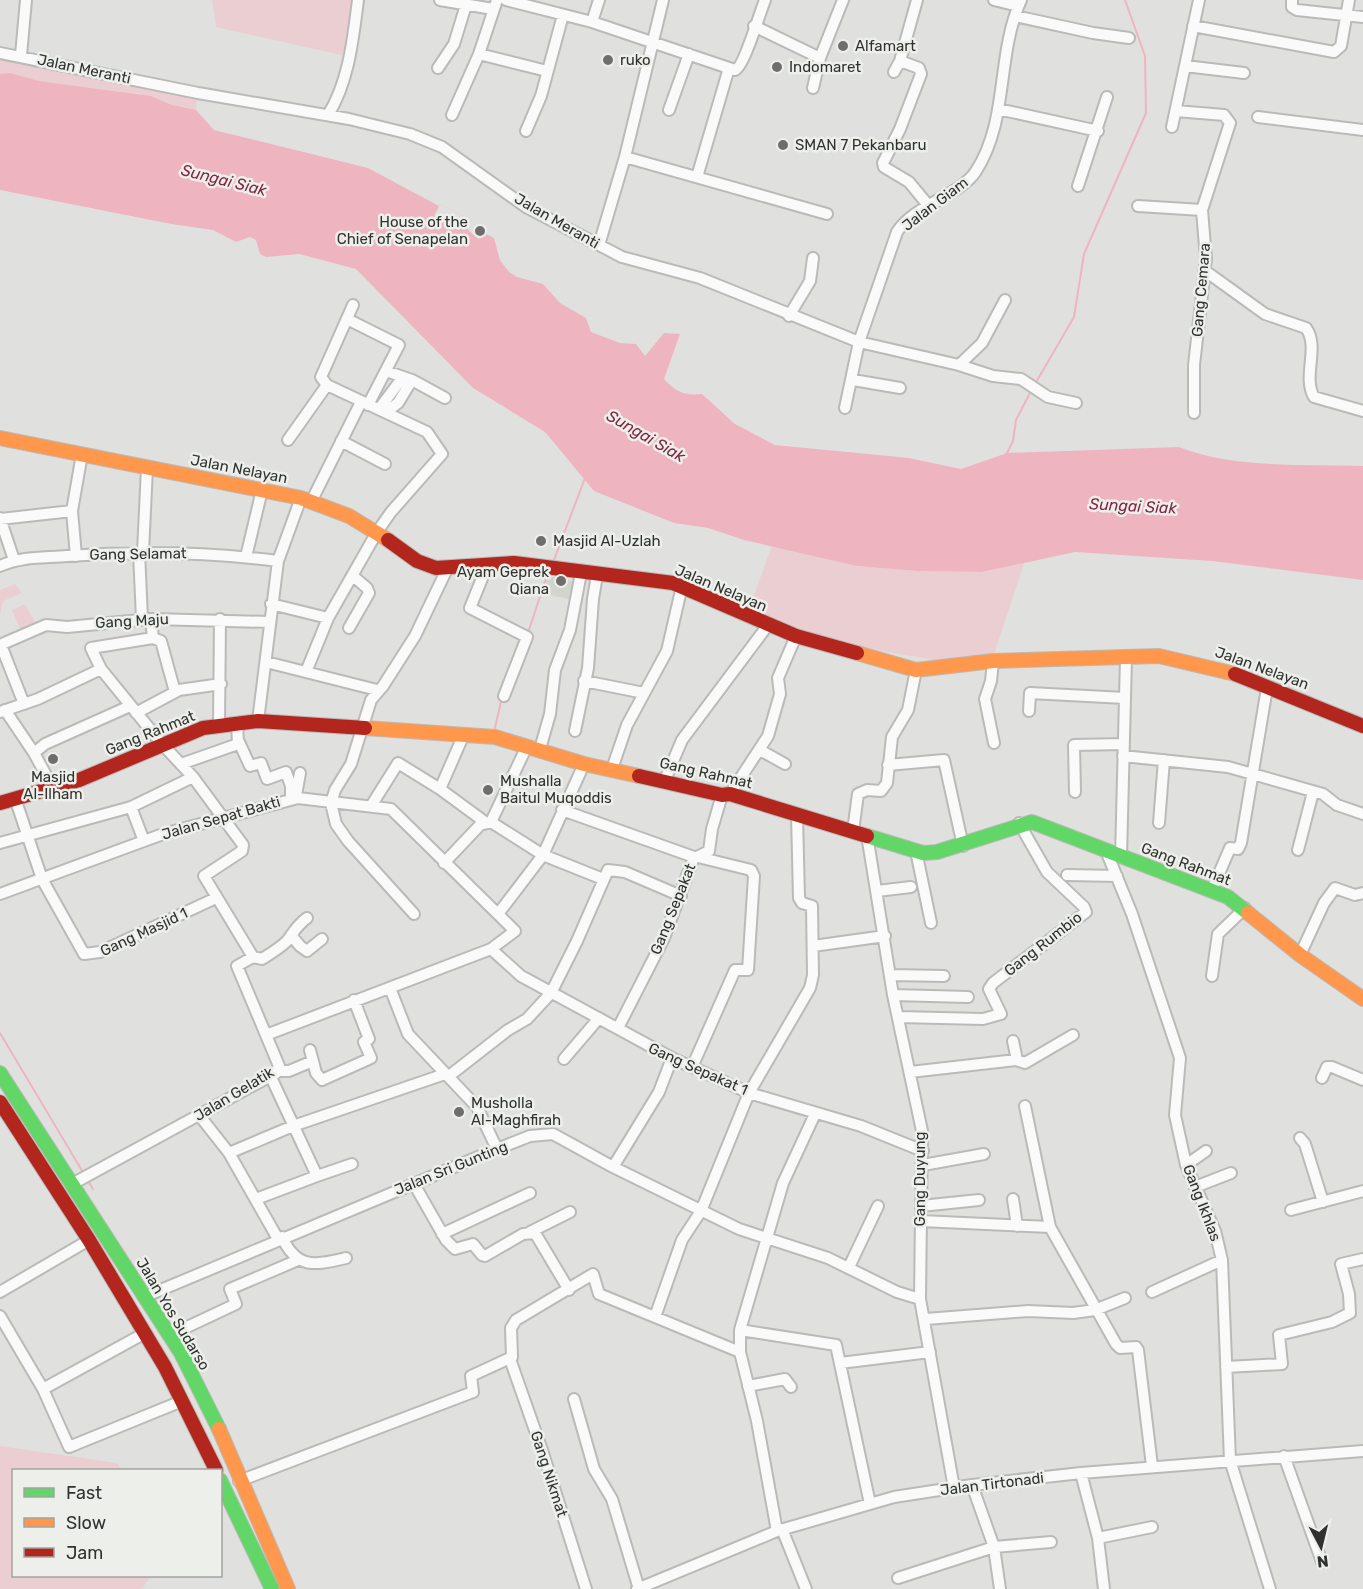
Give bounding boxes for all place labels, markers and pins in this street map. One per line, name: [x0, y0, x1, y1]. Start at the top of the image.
place label: Alfamart: [855, 37, 916, 55]
marker: Alfamart: [836, 39, 850, 53]
place label: ruko: [620, 51, 651, 69]
marker: ruko: [601, 53, 615, 67]
place label: Indomaret: [789, 58, 861, 76]
marker: Indomaret: [770, 60, 784, 74]
place label: SMAN 7 Pekanbaru: [795, 136, 927, 154]
marker: SMAN 7 Pekanbaru: [776, 138, 790, 152]
place label: House of the Chief of Senapelan: [337, 213, 468, 248]
marker: House of the Chief of Senapelan: [473, 224, 487, 238]
place label: Masjid Al-Uzlah: [553, 532, 661, 550]
marker: Masjid Al-Uzlah: [534, 534, 548, 548]
place label: Ayam Geprek Qiana: [457, 563, 549, 598]
marker: Ayam Geprek Qiana: [554, 574, 568, 588]
marker: Masjid Al-Ilham: [46, 752, 60, 766]
place label: Masjid Al-Ilham: [23, 768, 83, 803]
place label: Mushalla Baitul Muqoddis: [500, 772, 612, 807]
marker: Mushalla Baitul Muqoddis: [481, 783, 495, 797]
place label: Musholla Al-Maghfirah: [471, 1094, 561, 1129]
marker: Musholla Al-Maghfirah: [452, 1105, 466, 1119]

